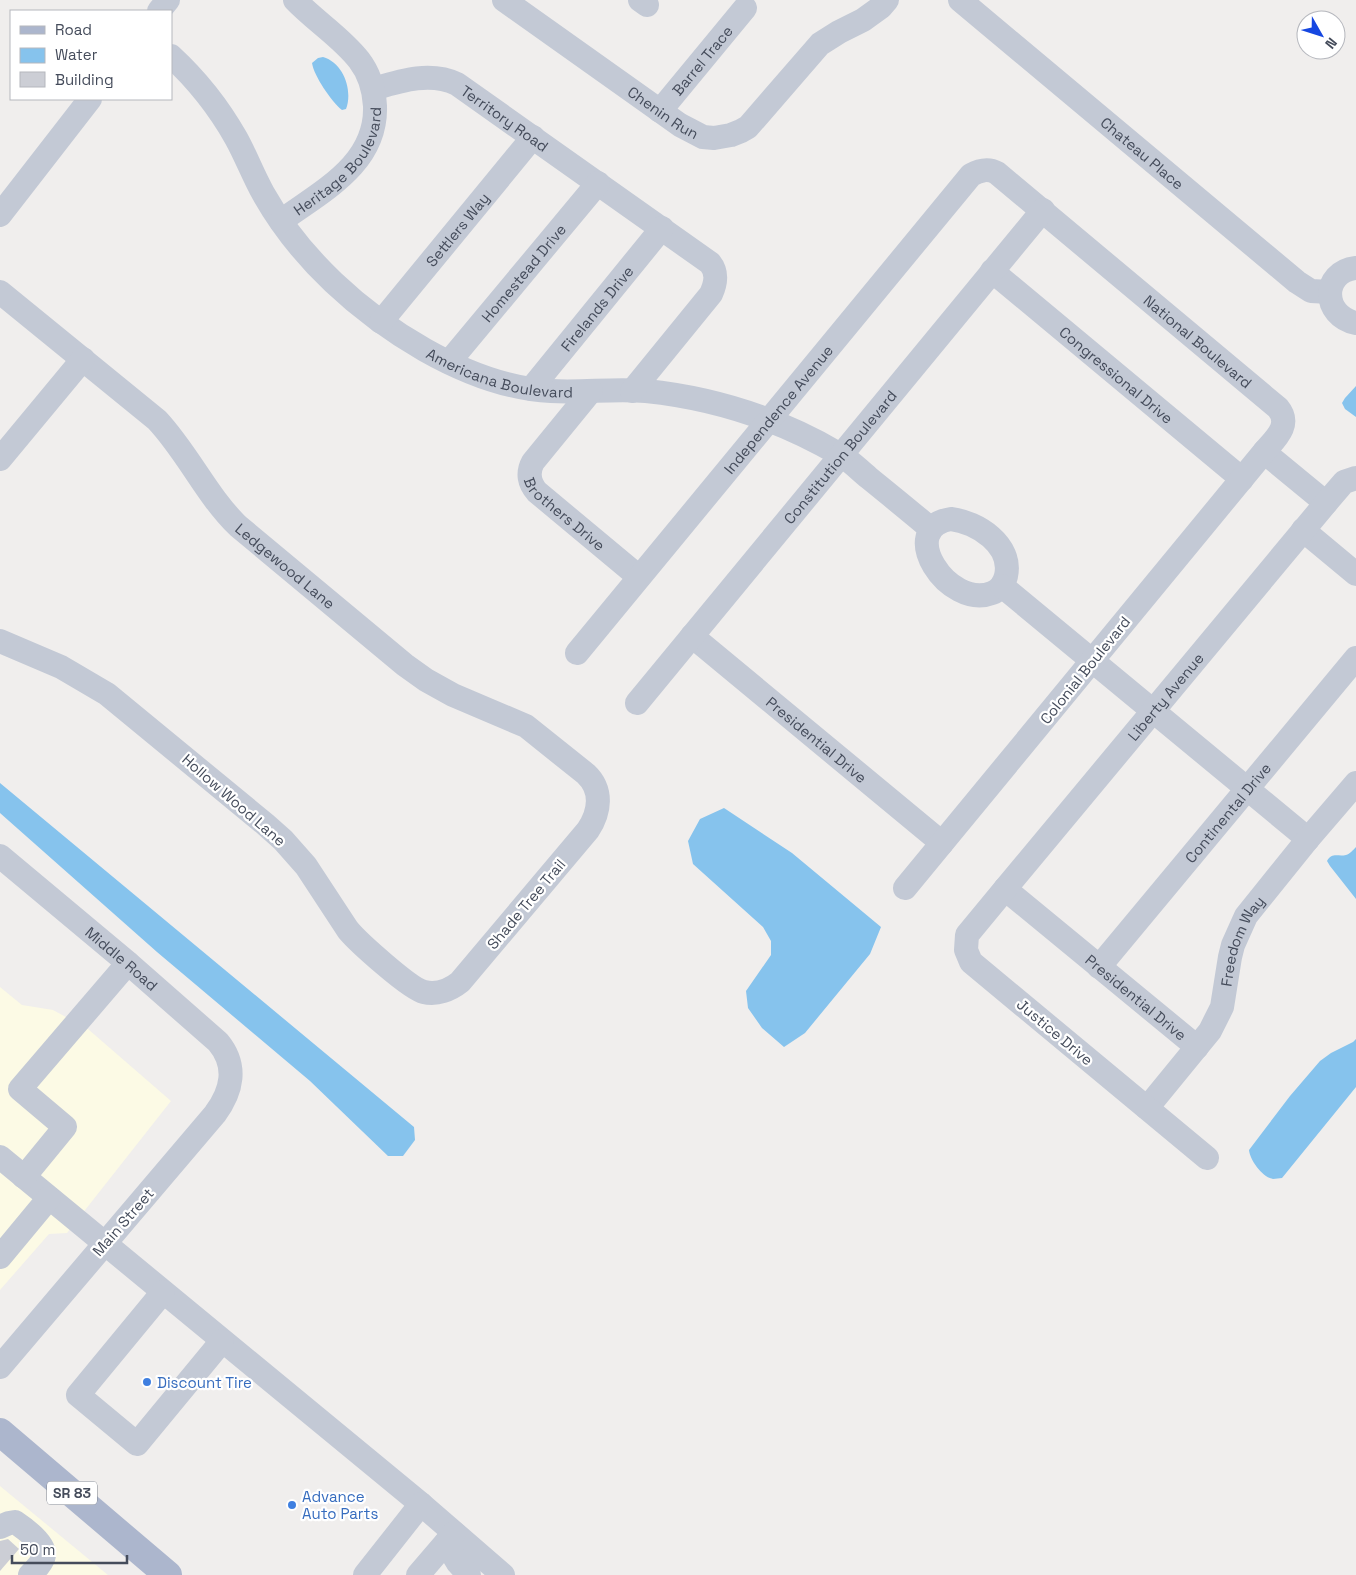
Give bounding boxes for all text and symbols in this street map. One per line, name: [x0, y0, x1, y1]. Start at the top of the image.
legend: [10, 10, 172, 100]
north arrow: [1296, 10, 1346, 60]
text: Road: [55, 20, 92, 39]
street label: Barrel Trace: [668, 21, 736, 99]
text: N: [1321, 34, 1341, 52]
text: Water: [55, 45, 98, 64]
text: Building: [55, 70, 114, 89]
street label: Territory Road: [458, 81, 552, 155]
street label: Chenin Run: [624, 82, 702, 143]
street label: Heritage Boulevard: [290, 107, 385, 219]
street label: Chateau Place: [1097, 112, 1188, 193]
street label: Settlers Way: [421, 188, 493, 270]
street label: Homestead Drive: [477, 220, 570, 326]
street label: Firelands Drive: [556, 262, 637, 355]
street label: National Boulevard: [1140, 290, 1256, 392]
street label: Congressional Drive: [1056, 322, 1177, 427]
street label: Independence Avenue: [719, 341, 837, 478]
street label: Americana Boulevard: [423, 343, 573, 401]
street label: Constitution Boulevard: [779, 386, 900, 528]
street label: Brothers Drive: [520, 474, 609, 555]
street label: Ledgewood Lane: [232, 519, 339, 613]
street label: Colonial Boulevard: [1036, 612, 1134, 728]
street label: Liberty Avenue: [1123, 648, 1207, 744]
street label: Presidential Drive: [763, 692, 871, 787]
street label: Hollow Wood Lane: [178, 750, 290, 850]
street label: Continental Drive: [1180, 758, 1275, 866]
street label: Shade Tree Trail: [483, 855, 569, 953]
street label: Freedom Way: [1216, 892, 1268, 988]
street label: Middle Road: [82, 922, 162, 994]
street label: Presidential Drive: [1082, 950, 1191, 1044]
street label: Justice Drive: [1013, 995, 1097, 1069]
street label: Main Street: [88, 1184, 158, 1260]
place label: Discount Tire: [157, 1373, 252, 1392]
marker: Discount Tire: [141, 1376, 153, 1388]
road number: SR 83: [47, 1482, 97, 1505]
place label: Advance Auto Parts: [302, 1487, 378, 1523]
marker: Advance Auto Parts: [286, 1499, 298, 1511]
scale bar: [12, 1532, 128, 1564]
text: 50 m: [20, 1540, 55, 1559]

